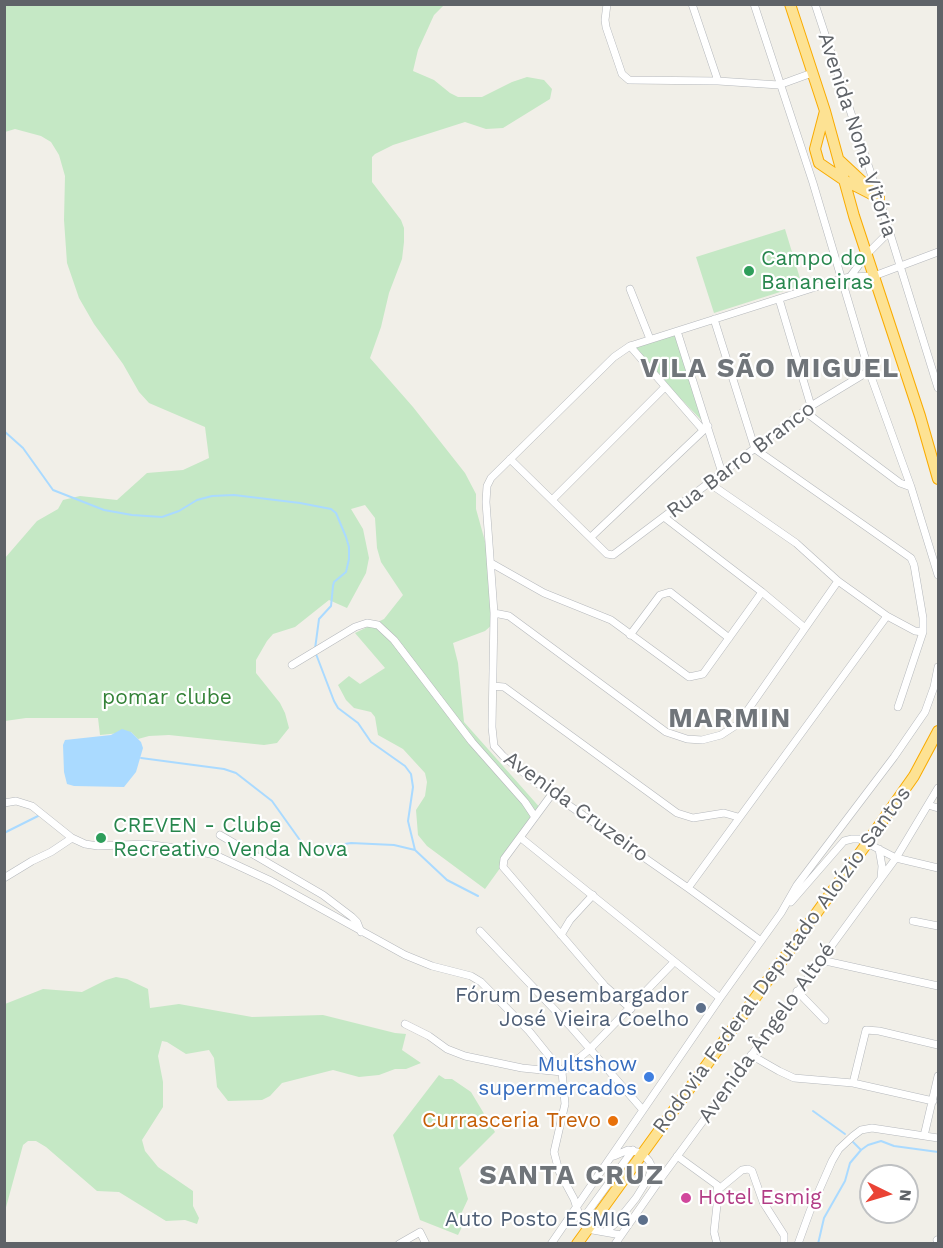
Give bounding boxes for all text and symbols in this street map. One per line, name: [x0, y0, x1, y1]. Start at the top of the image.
street label: Avenida Nona Vitória: [812, 30, 902, 240]
place label: Campo do Bananeiras: [761, 246, 873, 296]
marker: Campo do Bananeiras: [742, 264, 756, 278]
district label: VILA SÃO MIGUEL: [640, 353, 900, 385]
street label: Rua Barro Branco: [662, 396, 820, 524]
park label: pomar clube: [102, 685, 232, 711]
district label: MARMIN: [668, 703, 792, 735]
street label: Avenida Cruzeiro: [499, 746, 653, 868]
street label: Rodovia Federal Deputado Aloízio Santos: [648, 782, 916, 1138]
place label: CREVEN - Clube Recreativo Venda Nova: [113, 813, 348, 863]
marker: CREVEN - Clube Recreativo Venda Nova: [94, 831, 108, 845]
street label: Avenida Ângelo Altoé: [693, 938, 841, 1128]
place label: Fórum Desembargador José Vieira Coelho: [455, 983, 689, 1033]
marker: Fórum Desembargador José Vieira Coelho: [694, 1001, 708, 1015]
place label: Multshow supermercados: [478, 1052, 637, 1102]
marker: Multshow supermercados: [642, 1070, 656, 1084]
place label: Currasceria Trevo: [422, 1108, 601, 1134]
marker: Currasceria Trevo: [606, 1114, 620, 1128]
district label: SANTA CRUZ: [479, 1160, 665, 1192]
north arrow: [859, 1164, 919, 1224]
place label: Hotel Esmig: [698, 1185, 821, 1211]
text: N: [895, 1189, 915, 1202]
marker: Hotel Esmig: [679, 1191, 693, 1205]
place label: Auto Posto ESMIG: [445, 1207, 631, 1233]
marker: Auto Posto ESMIG: [636, 1213, 650, 1227]

